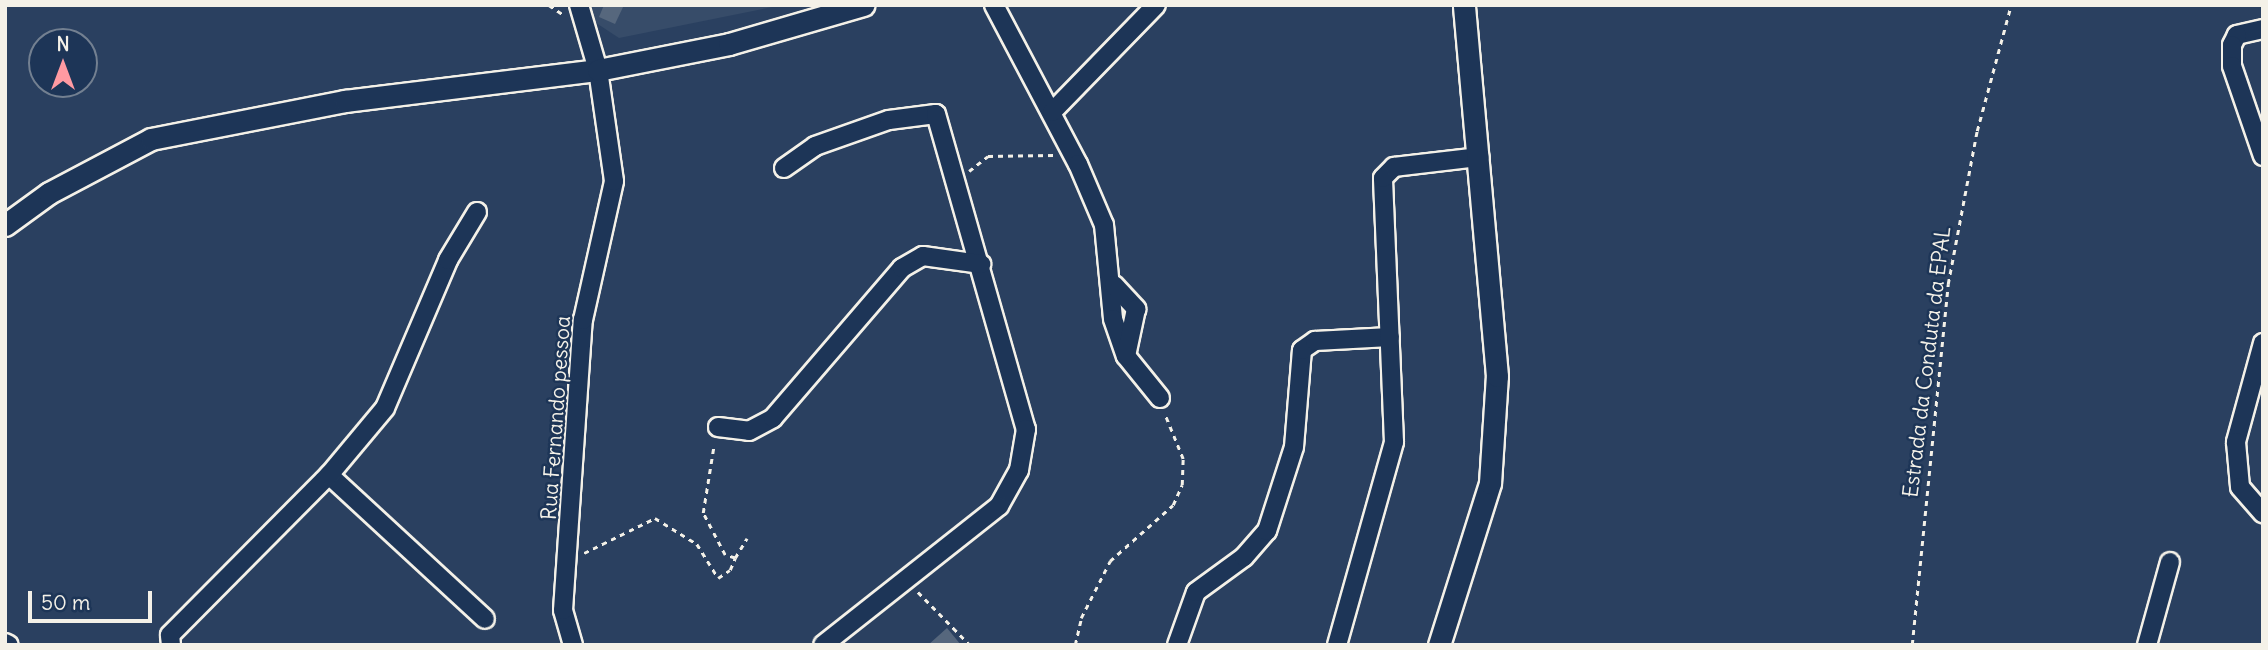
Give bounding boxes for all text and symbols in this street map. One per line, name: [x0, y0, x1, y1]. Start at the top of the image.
north arrow: [28, 28, 98, 98]
text: N: [56, 32, 70, 56]
street label: Estrada da Conduta da EPAL: [1898, 225, 1956, 499]
street label: Rua Fernando pessoa: [536, 315, 576, 521]
scale bar: [32, 576, 156, 620]
text: 50 m: [41, 589, 90, 616]

